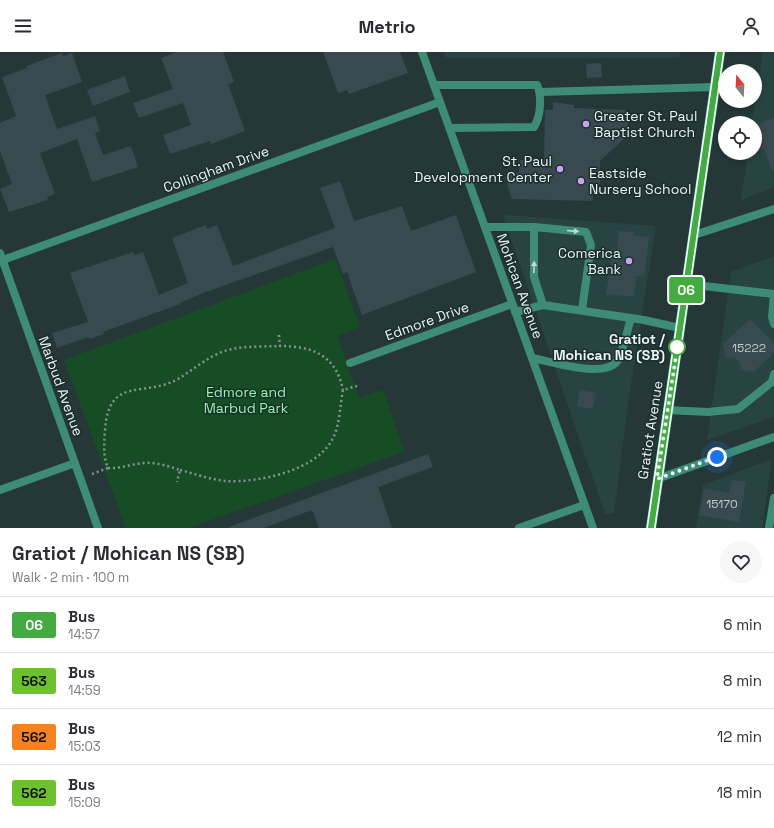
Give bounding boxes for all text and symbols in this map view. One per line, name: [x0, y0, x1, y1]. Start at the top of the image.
icon: menu: [12, 15, 34, 37]
text: Metrio: [358, 15, 416, 38]
icon: person: [740, 15, 762, 37]
north arrow: [718, 64, 762, 108]
map controls: [718, 64, 762, 160]
place label: Greater St. Paul Baptist Church: [594, 107, 697, 141]
button: locate: [718, 116, 762, 160]
marker: Greater St. Paul Baptist Church: [581, 119, 591, 129]
street label: Collingham Drive: [161, 142, 271, 196]
place label: St. Paul Development Center: [414, 152, 552, 186]
marker: St. Paul Development Center: [555, 164, 565, 174]
place label: Eastside Nursery School: [589, 164, 691, 198]
marker: Eastside Nursery School: [576, 176, 586, 186]
one-way arrow: [567, 227, 579, 234]
street label: Mohican Avenue: [493, 231, 547, 341]
place label: Comerica Bank: [558, 244, 621, 278]
marker: Comerica Bank: [624, 256, 634, 266]
one-way arrow: [531, 260, 537, 273]
line badge: 06: [668, 277, 704, 303]
text: 06: [677, 281, 695, 299]
street label: Edmore Drive: [383, 297, 471, 345]
place label: Gratiot / Mohican NS (SB): [553, 330, 666, 364]
street label: Marbud Avenue: [35, 334, 87, 438]
marker: Gratiot / Mohican NS (SB): [668, 338, 686, 356]
house number: 15222: [732, 340, 766, 356]
street label: Gratiot Avenue: [633, 379, 667, 481]
park label: Edmore and Marbud Park: [204, 383, 289, 417]
your location: [707, 447, 727, 467]
house number: 15170: [706, 496, 738, 512]
text: Gratiot / Mohican NS (SB): [12, 541, 245, 566]
button: heart: [720, 541, 762, 583]
text: Walk · 2 min · 100 m: [12, 569, 129, 586]
text: Bus: [68, 607, 95, 626]
text: 6 min: [723, 615, 762, 634]
text: 06: [25, 616, 43, 634]
text: 14:57: [68, 626, 100, 643]
text: Bus: [68, 663, 95, 682]
text: 8 min: [723, 671, 762, 690]
text: 563: [21, 672, 47, 690]
text: 14:59: [68, 682, 101, 699]
text: Bus: [68, 719, 95, 738]
text: 12 min: [717, 727, 762, 746]
text: 562: [21, 728, 47, 746]
text: 15:03: [68, 738, 101, 755]
text: Bus: [68, 775, 95, 794]
text: 18 min: [717, 783, 762, 802]
text: 562: [21, 784, 47, 802]
text: 15:09: [68, 794, 101, 811]

